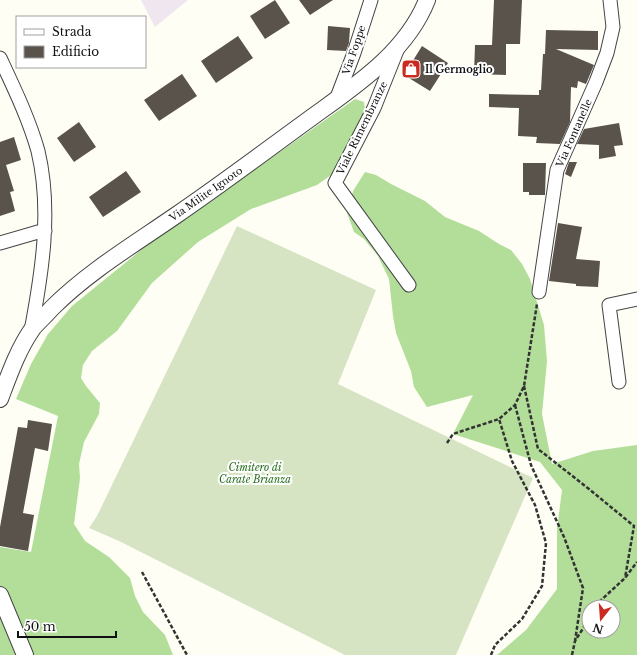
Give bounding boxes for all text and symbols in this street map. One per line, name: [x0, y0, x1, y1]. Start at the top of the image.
legend: [16, 16, 146, 68]
street label: Via Foppe: [339, 23, 369, 77]
text: Strada: [52, 24, 92, 39]
text: Edificio: [52, 44, 99, 59]
shop icon: Il Germoglio: [400, 58, 422, 80]
place label: Il Germoglio: [425, 63, 493, 76]
street label: Viale Rimembranze: [333, 79, 390, 178]
street label: Via Fontanelle: [553, 97, 595, 170]
street label: Via Milite Ignoto: [166, 164, 246, 225]
park label: Cimitero di Carate Brianza: [219, 461, 291, 486]
north arrow: [581, 599, 621, 639]
scale bar: [18, 613, 116, 639]
text: 50 m: [24, 619, 56, 634]
text: N: [590, 620, 605, 637]

